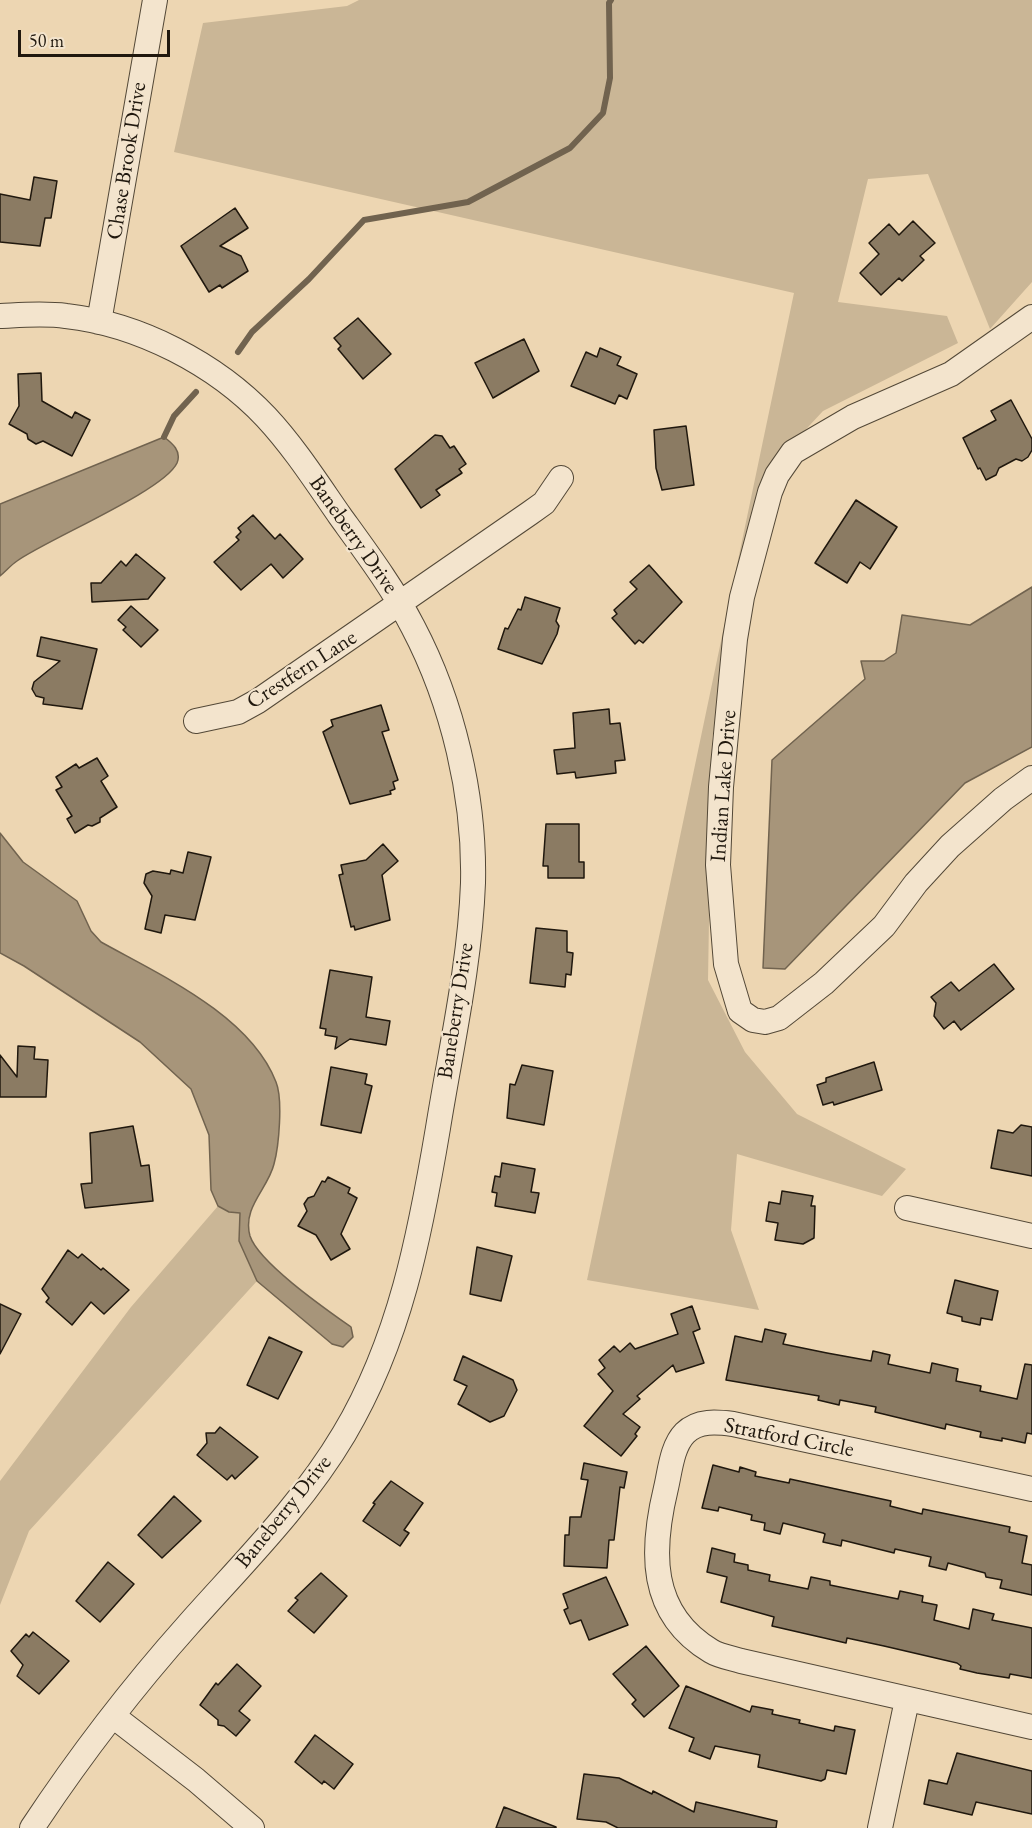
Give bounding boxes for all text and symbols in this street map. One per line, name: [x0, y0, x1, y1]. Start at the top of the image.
scale bar: [21, 18, 172, 56]
text: 50 m: [29, 29, 64, 52]
street label: Chase Brook Drive: [102, 80, 152, 242]
street label: Baneberry Drive: [303, 471, 403, 599]
street label: Crestfern Lane: [242, 625, 362, 715]
street label: Indian Lake Drive: [706, 709, 742, 863]
street label: Baneberry Drive: [432, 941, 480, 1081]
street label: Stratford Circle: [722, 1412, 856, 1464]
street label: Baneberry Drive: [230, 1450, 338, 1574]

